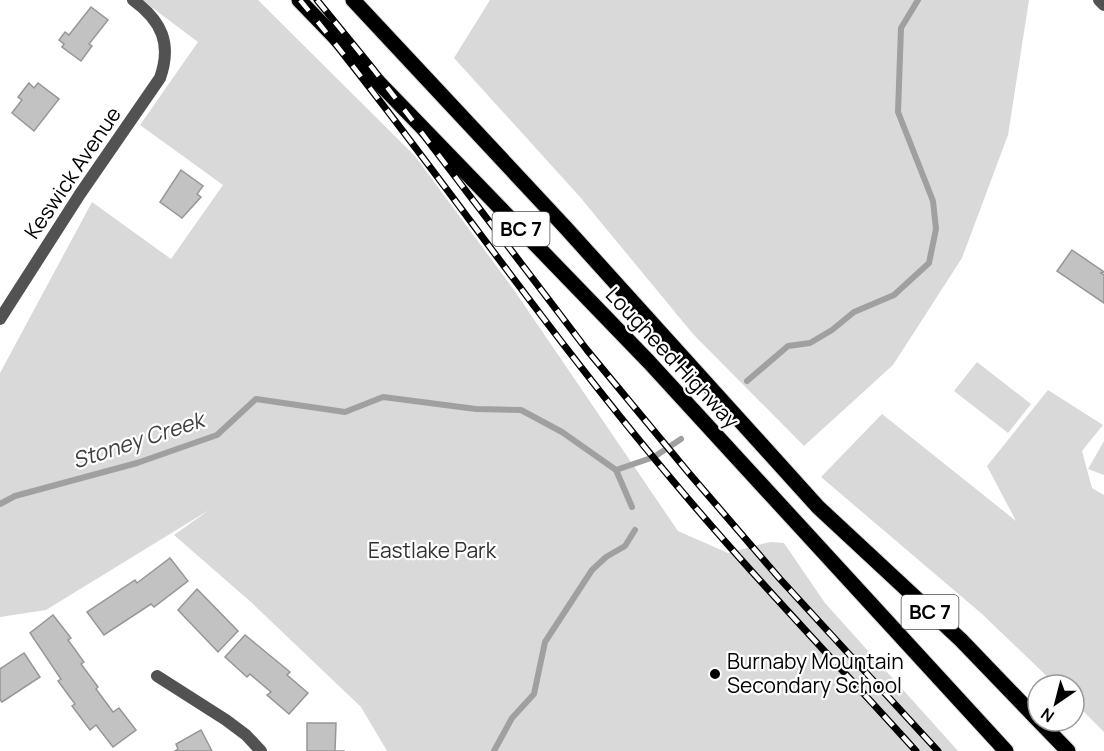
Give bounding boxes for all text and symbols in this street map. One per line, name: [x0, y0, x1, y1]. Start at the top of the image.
street label: Keswick Avenue: [18, 101, 127, 244]
road number: BC 7: [492, 212, 550, 246]
street label: Lougheed Highway: [600, 281, 746, 434]
water label: Stoney Creek: [68, 404, 211, 475]
park label: Eastlake Park: [368, 536, 497, 564]
road number: BC 7: [902, 595, 958, 629]
place label: Burnaby Mountain Secondary School: [727, 647, 904, 699]
marker: Burnaby Mountain Secondary School: [708, 667, 722, 681]
north arrow: [1026, 673, 1086, 733]
text: N: [1036, 703, 1058, 728]

